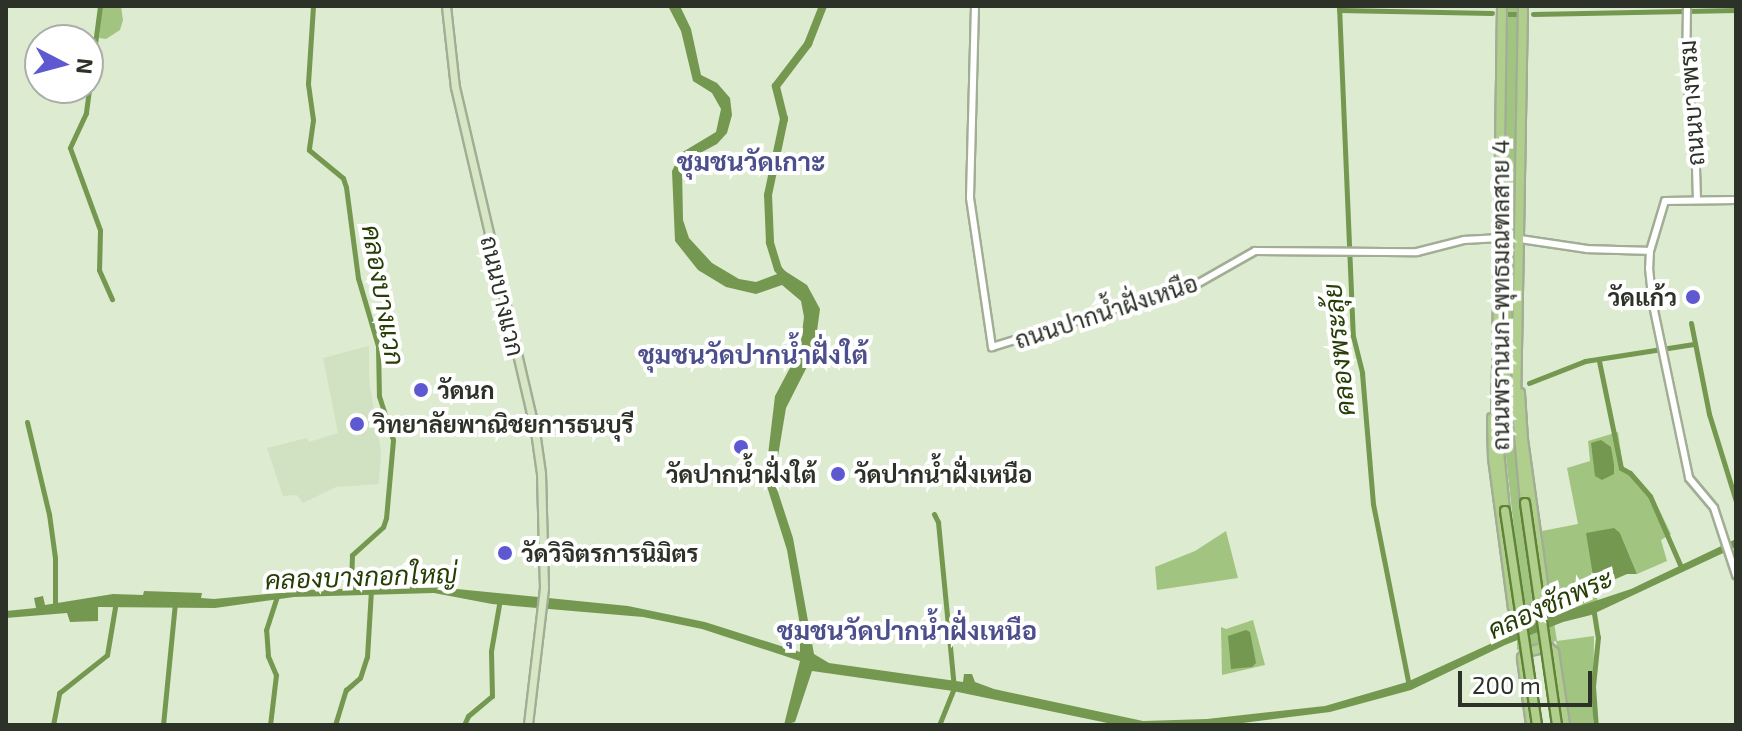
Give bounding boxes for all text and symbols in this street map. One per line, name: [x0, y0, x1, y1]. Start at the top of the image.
north arrow: [24, 24, 104, 104]
street label: ถนนบางพรม: [1672, 39, 1710, 167]
text: N: [72, 57, 100, 76]
street label: ถนนพรานนก-พุทธมณฑลสาย 4: [1486, 139, 1514, 451]
district label: ชุมชนวัดเกาะ: [677, 145, 825, 177]
water label: คลองบางแวก: [356, 222, 412, 368]
street label: ถนนบางแวก: [475, 233, 531, 359]
street label: ถนนปากน้ำฝั่งเหนือ: [1011, 268, 1201, 354]
water label: คลองพระลุ้ย: [1316, 282, 1360, 418]
place label: วัดแก้ว: [1607, 283, 1677, 311]
marker: วัดแก้ว: [1684, 288, 1702, 306]
district label: ชุมชนวัดปากน้ำฝั่งใต้: [638, 338, 868, 370]
place label: วัดนก: [437, 376, 495, 404]
marker: วัดนก: [412, 381, 430, 399]
place label: วิทยาลัยพาณิชยการธนบุรี: [373, 410, 634, 438]
marker: วิทยาลัยพาณิชยการธนบุรี: [348, 415, 366, 433]
marker: วัดปากน้ำฝั่งใต้: [732, 438, 750, 456]
place label: วัดปากน้ำฝั่งใต้: [666, 460, 816, 488]
place label: วัดปากน้ำฝั่งเหนือ: [854, 460, 1033, 488]
marker: วัดปากน้ำฝั่งเหนือ: [829, 465, 847, 483]
place label: วัดวิจิตรการนิมิตร: [521, 539, 698, 567]
marker: วัดวิจิตรการนิมิตร: [496, 544, 514, 562]
water label: คลองบางกอกใหญ่: [264, 557, 458, 595]
water label: คลองชักพระ: [1483, 562, 1617, 644]
district label: ชุมชนวัดปากน้ำฝั่งเหนือ: [777, 614, 1037, 646]
scale bar: [1462, 655, 1596, 705]
text: 200 m: [1472, 670, 1541, 699]

